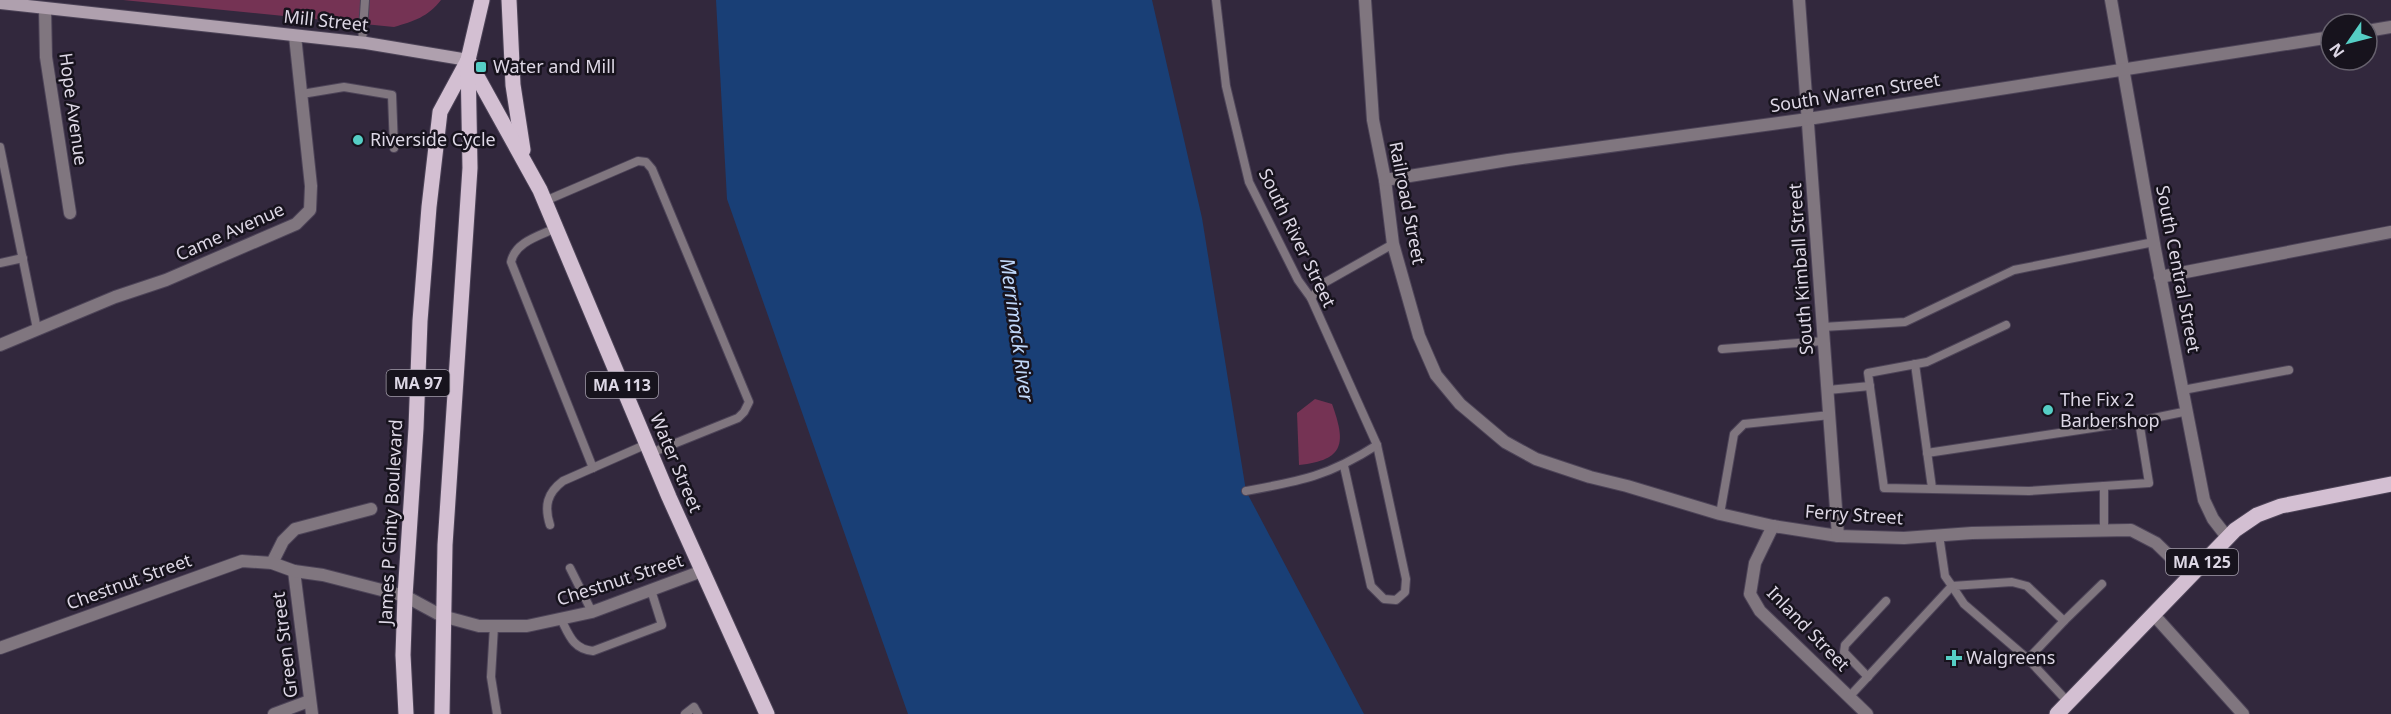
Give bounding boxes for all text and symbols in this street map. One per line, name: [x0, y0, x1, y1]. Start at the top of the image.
street label: Mill Street: [282, 4, 370, 36]
north arrow: [2319, 12, 2379, 72]
text: N: [2324, 39, 2349, 62]
street label: Hope Avenue: [54, 51, 94, 167]
place label: Water and Mill: [493, 54, 615, 78]
marker: Water and Mill: [474, 60, 488, 74]
street label: South Warren Street: [1768, 67, 1942, 117]
place label: Riverside Cycle: [370, 127, 496, 151]
marker: Riverside Cycle: [351, 133, 365, 147]
street label: Railroad Street: [1384, 139, 1432, 267]
street label: South River Street: [1254, 164, 1342, 311]
street label: South Kimball Street: [1782, 182, 1818, 356]
street label: South Central Street: [2151, 183, 2207, 355]
street label: Came Avenue: [172, 196, 288, 266]
water label: Merrimack River: [994, 256, 1041, 405]
road number: MA 97: [386, 370, 450, 396]
road number: MA 113: [586, 372, 658, 398]
place label: The Fix 2 Barbershop: [2060, 387, 2160, 432]
marker: The Fix 2 Barbershop: [2041, 403, 2055, 417]
street label: Water Street: [645, 409, 709, 516]
street label: James P Ginty Boulevard: [373, 419, 407, 627]
street label: Ferry Street: [1804, 499, 1905, 529]
street label: Chestnut Street: [63, 547, 195, 615]
street label: Chestnut Street: [553, 547, 686, 611]
road number: MA 125: [2166, 549, 2238, 575]
street label: Inland Street: [1762, 581, 1856, 676]
street label: Green Street: [266, 590, 302, 699]
place label: Walgreens: [1966, 645, 2055, 669]
marker: Walgreens: [1947, 651, 1961, 665]

